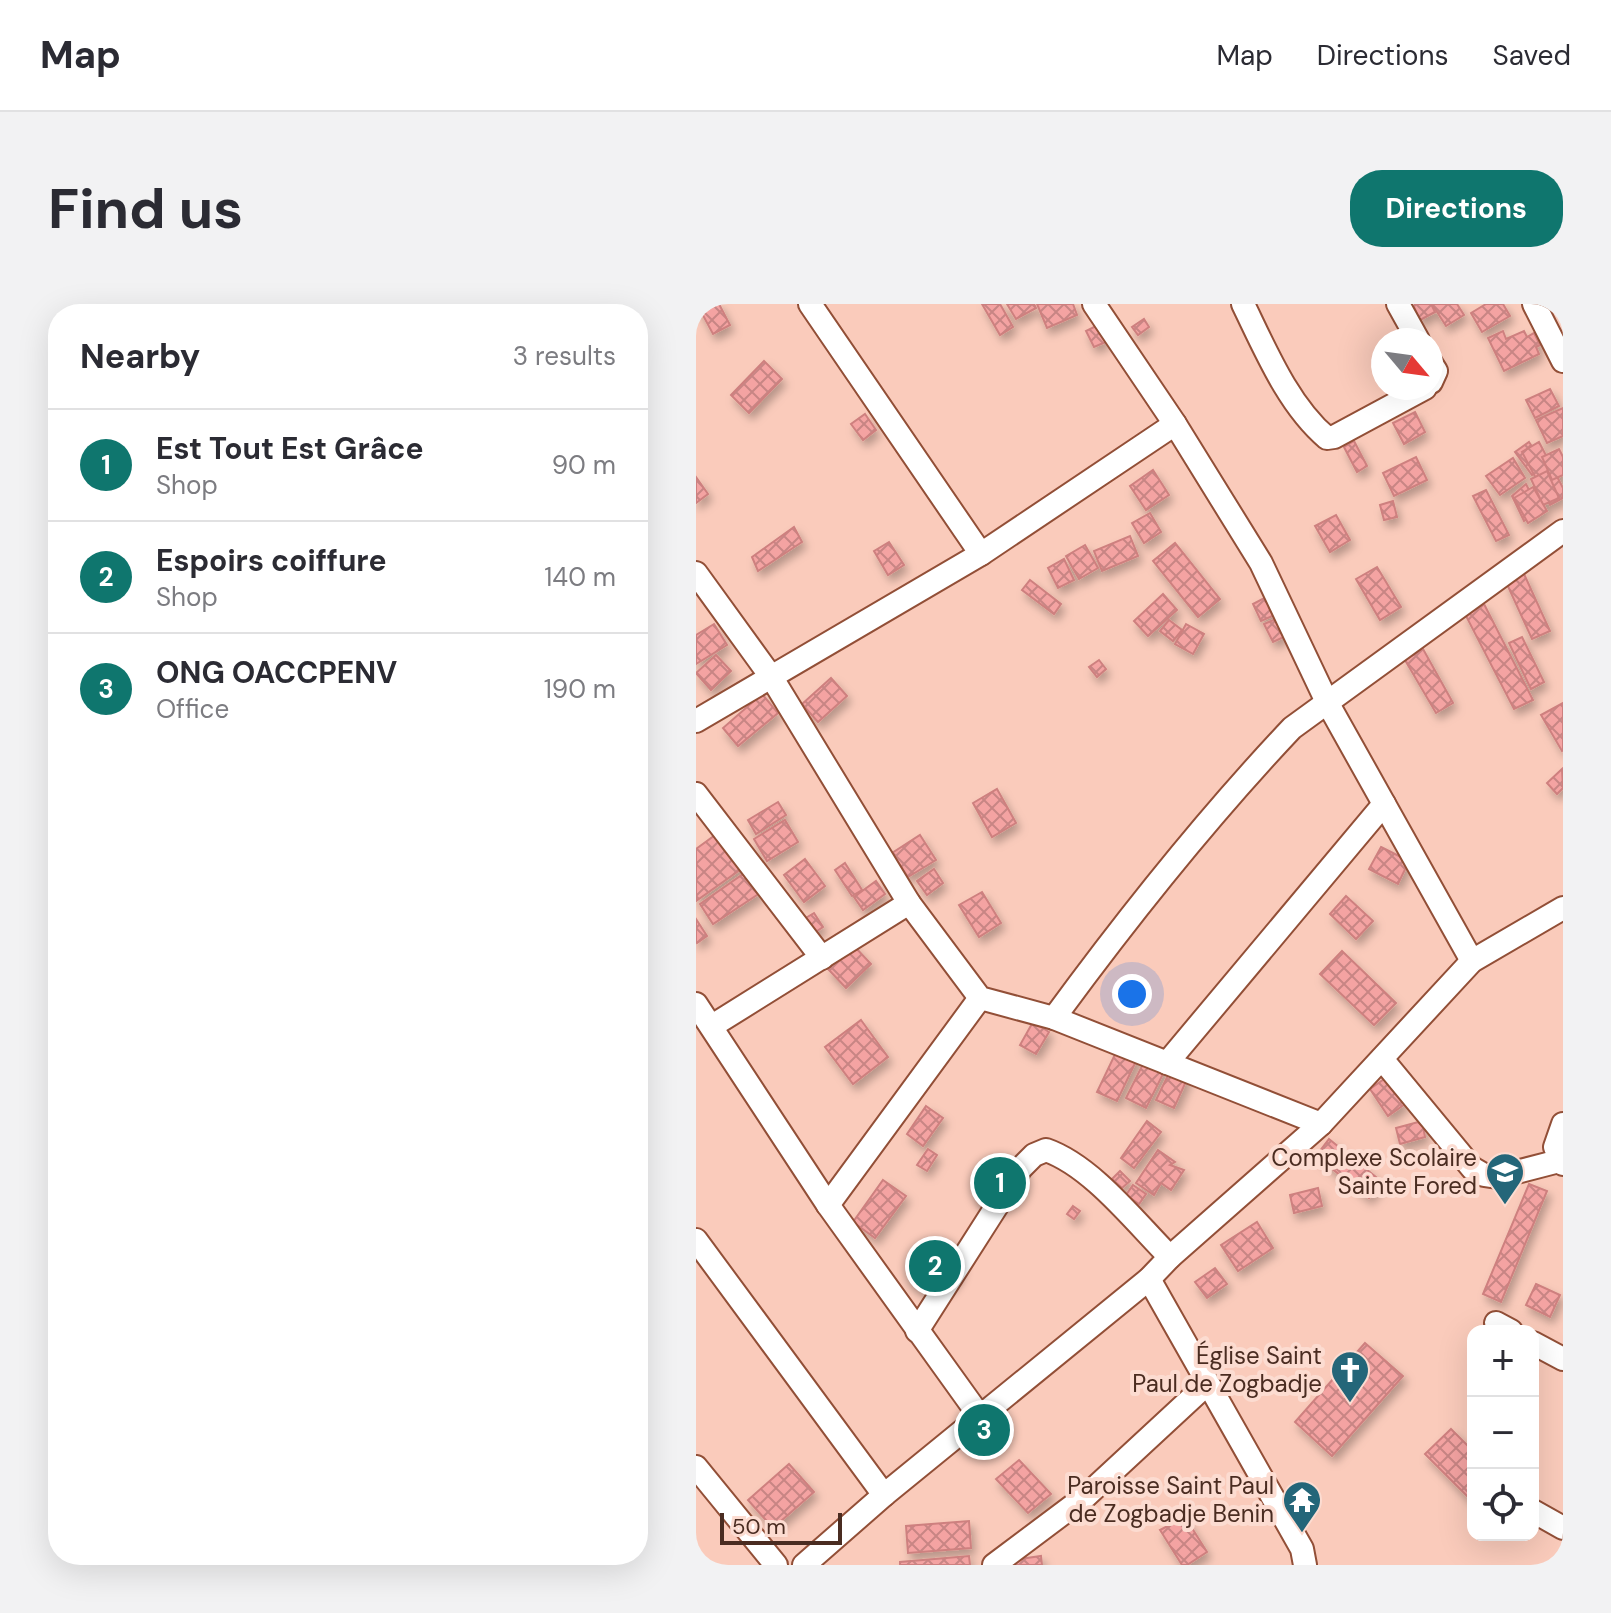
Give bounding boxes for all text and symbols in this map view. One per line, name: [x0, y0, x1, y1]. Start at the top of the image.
text: Map: [40, 30, 121, 80]
text: Map: [1216, 37, 1273, 74]
text: Directions: [1317, 37, 1449, 74]
text: Saved: [1493, 37, 1571, 74]
button: Directions: [1350, 170, 1563, 247]
text: Find us: [48, 172, 243, 245]
north arrow: [1371, 328, 1443, 400]
text: Nearby: [80, 334, 200, 379]
text: 3 results: [513, 339, 616, 373]
text: Est Tout Est Grâce: [156, 429, 424, 468]
text: 1: [101, 448, 111, 482]
text: 90 m: [552, 448, 616, 482]
text: Shop: [156, 468, 218, 502]
text: Espoirs coiffure: [156, 541, 386, 580]
text: 2: [98, 560, 114, 594]
text: 140 m: [544, 560, 616, 594]
text: Shop: [156, 580, 218, 614]
text: ONG OACCPENV: [156, 653, 397, 692]
text: 3: [98, 672, 114, 706]
text: 190 m: [544, 672, 616, 706]
text: Office: [156, 692, 229, 726]
your location: [1112, 974, 1152, 1014]
place label: Complexe Scolaire Sainte Fored: [1271, 1142, 1477, 1201]
school or university icon: Complexe Scolaire Sainte Fored: [1484, 1151, 1526, 1206]
pin: 1: [974, 1153, 1026, 1213]
pin: 2: [909, 1236, 961, 1296]
map controls: [1467, 1325, 1539, 1541]
button: +: [1467, 1325, 1539, 1397]
place label: Église Saint Paul de Zogbadje: [1132, 1340, 1322, 1399]
church icon: Église Saint Paul de Zogbadje: [1329, 1349, 1371, 1404]
button: −: [1467, 1397, 1539, 1469]
pin: 3: [958, 1400, 1010, 1460]
button: locate: [1467, 1469, 1539, 1541]
place label: Paroisse Saint Paul de Zogbadje Benin: [1067, 1470, 1274, 1529]
temple icon: Paroisse Saint Paul de Zogbadje Benin: [1281, 1479, 1323, 1534]
scale bar: [720, 1509, 842, 1545]
text: 50 m: [732, 1512, 786, 1541]

